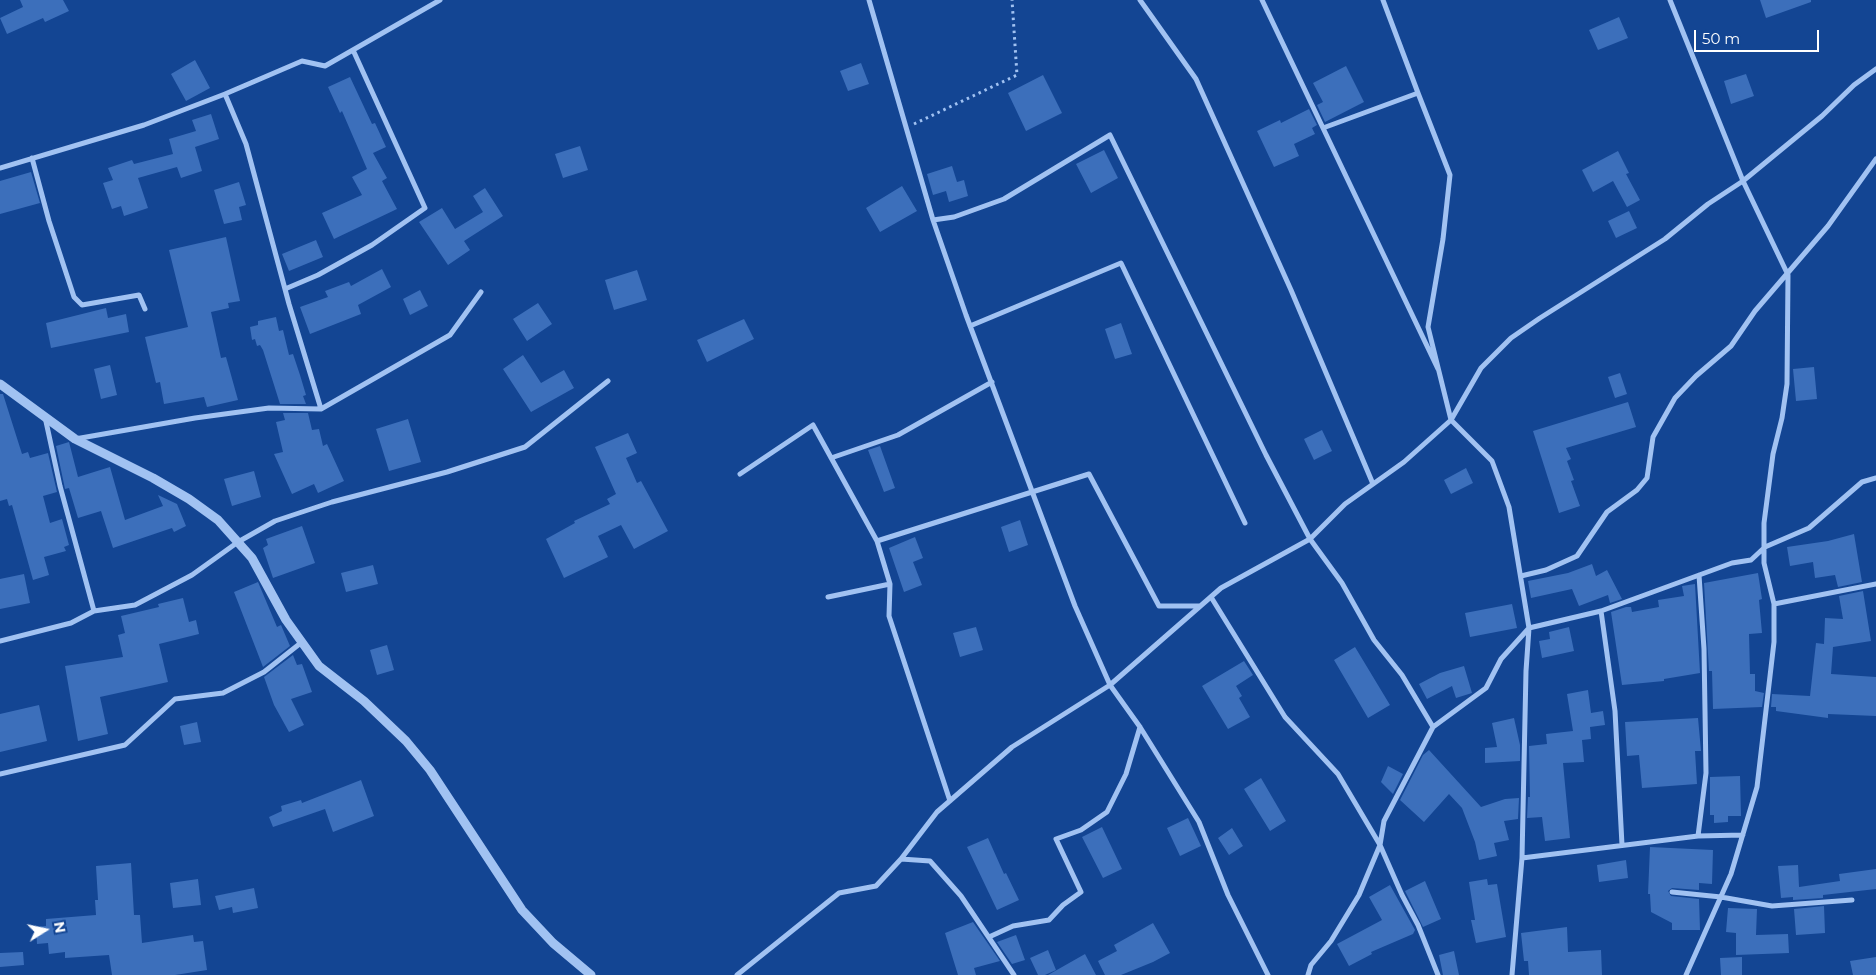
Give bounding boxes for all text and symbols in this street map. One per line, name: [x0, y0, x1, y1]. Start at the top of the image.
scale bar: [1696, 20, 1821, 52]
text: 50 m: [1702, 29, 1740, 48]
north arrow: [20, 905, 70, 955]
text: N: [50, 920, 70, 935]

